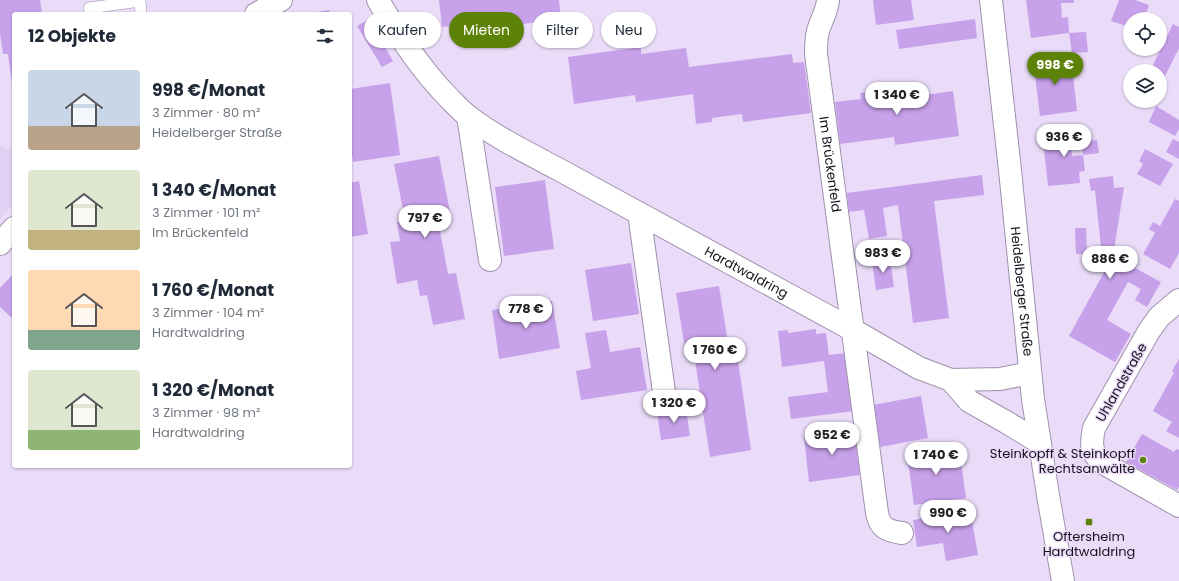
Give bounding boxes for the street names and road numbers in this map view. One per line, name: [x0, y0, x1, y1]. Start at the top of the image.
street label: Im Brückenfeld: [814, 115, 846, 213]
street label: Heidelberger Straße: [1006, 226, 1038, 357]
street label: Hardtwaldring: [701, 242, 792, 303]
street label: Uhlandstraße: [1091, 339, 1152, 425]

